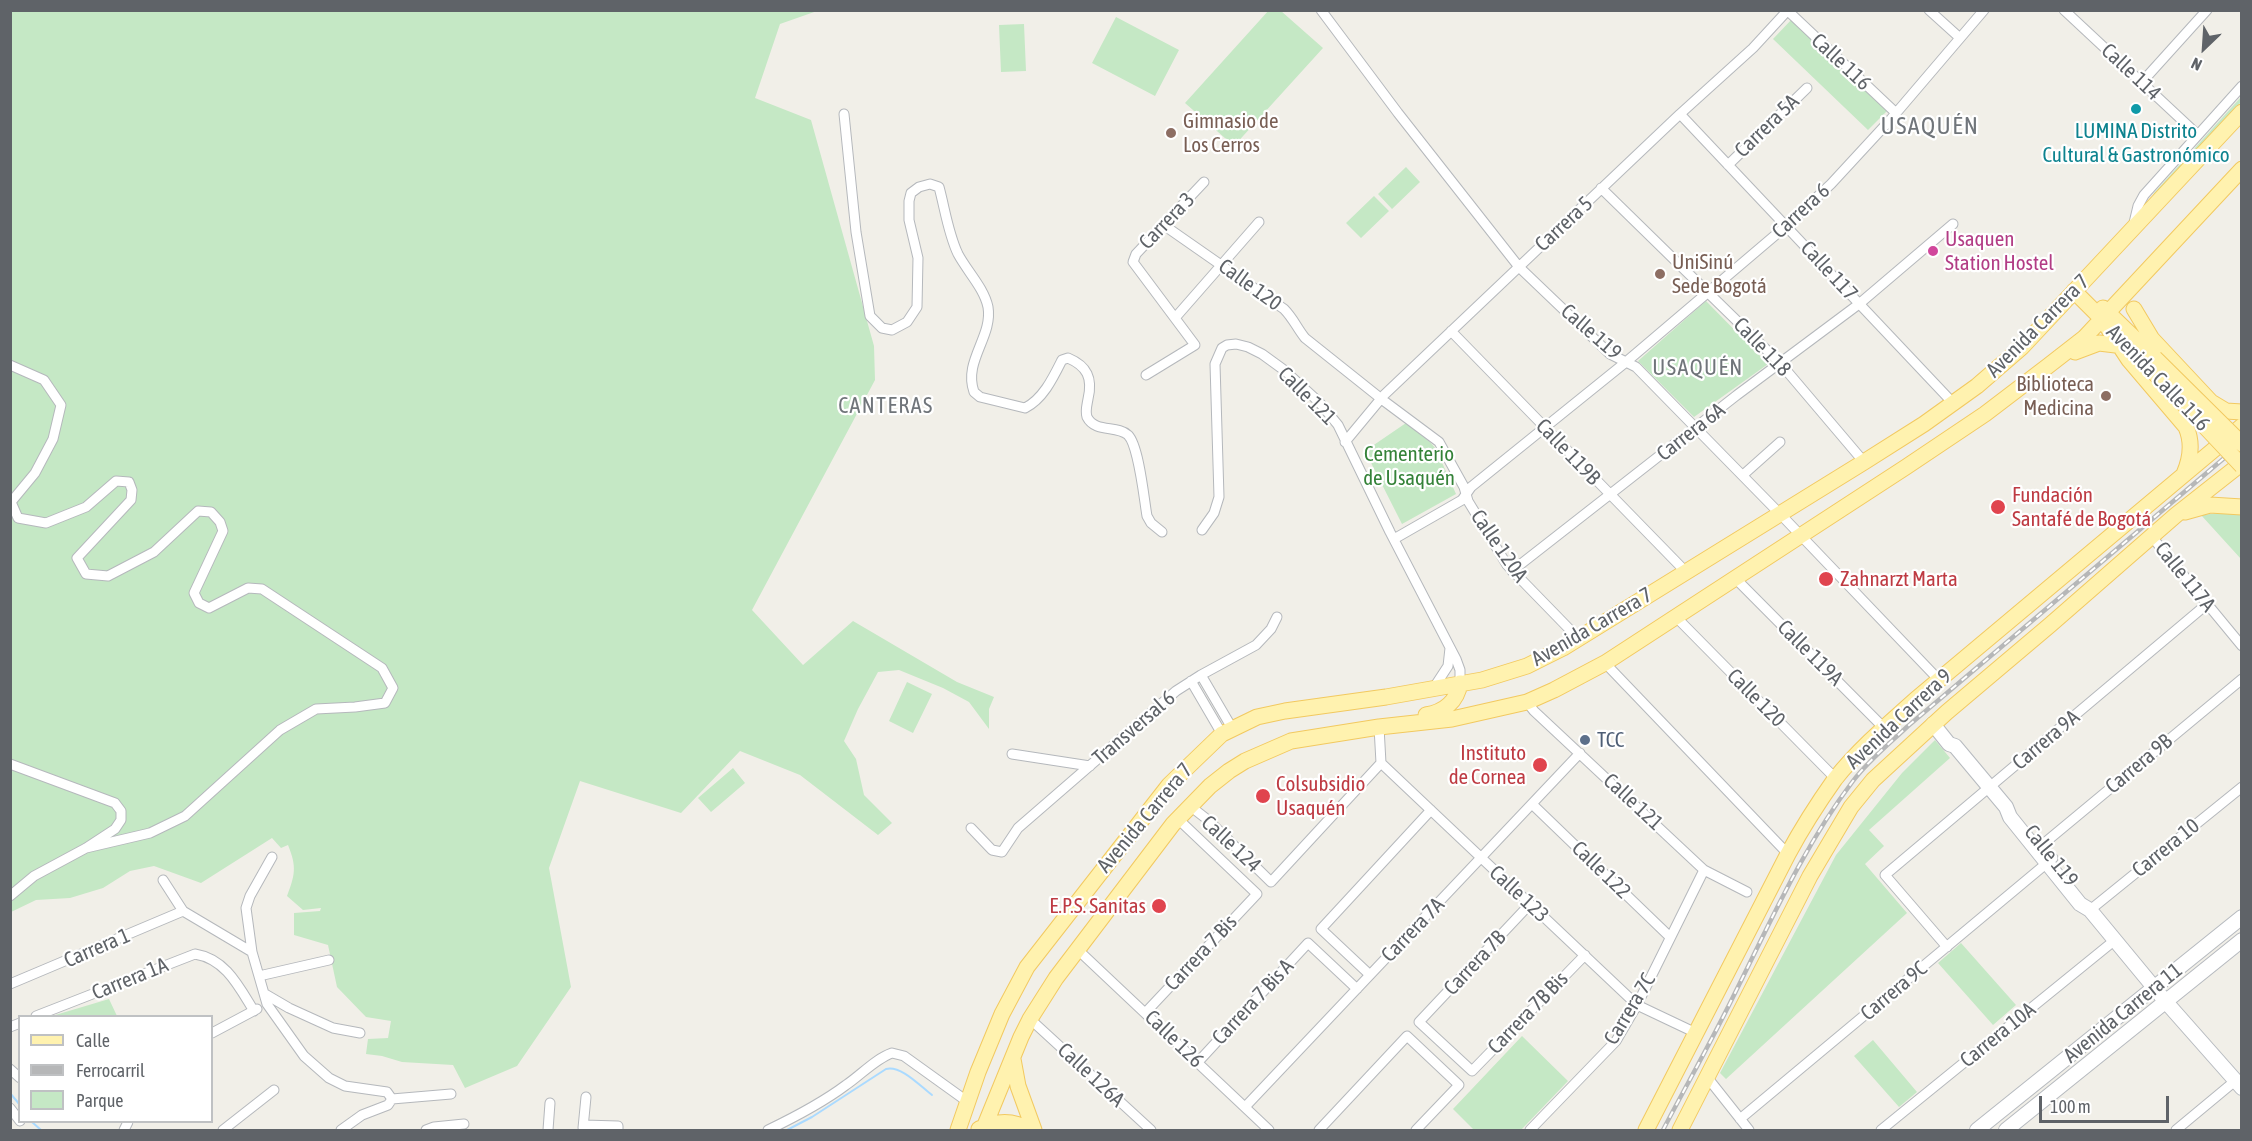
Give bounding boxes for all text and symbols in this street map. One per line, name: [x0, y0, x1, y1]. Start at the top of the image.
north arrow: [2174, 18, 2234, 78]
street label: Calle 116: [1806, 28, 1876, 96]
street label: Calle 114: [2096, 38, 2166, 106]
text: N: [2188, 54, 2204, 74]
street label: Carrera 5A: [1730, 89, 1804, 163]
marker: LUMINA Distrito Cultural & Gastronómico: [2129, 102, 2143, 116]
place label: Gimnasio de Los Cerros: [1183, 108, 1279, 158]
district label: USAQUÉN: [1880, 112, 1980, 140]
place label: LUMINA Distrito Cultural & Gastronómico: [2042, 118, 2230, 168]
marker: Gimnasio de Los Cerros: [1164, 126, 1178, 140]
street label: Carrera 6: [1767, 178, 1835, 244]
street label: Carrera 3: [1134, 187, 1200, 255]
street label: Carrera 5: [1530, 191, 1598, 257]
place label: Usaquen Station Hostel: [1945, 226, 2054, 276]
street label: Calle 117: [1795, 236, 1863, 306]
marker: Usaquen Station Hostel: [1926, 244, 1940, 258]
place label: UniSinú Sede Bogotá: [1672, 249, 1767, 299]
street label: Calle 120: [1213, 254, 1287, 316]
marker: UniSinú Sede Bogotá: [1653, 267, 1667, 281]
street label: Avenida Carrera 7: [1981, 269, 2095, 383]
street label: Calle 119: [1556, 299, 1626, 365]
street label: Calle 118: [1728, 312, 1796, 382]
street label: Avenida Calle 116: [2101, 320, 2215, 436]
district label: USAQUÉN: [1652, 355, 1744, 381]
street label: Calle 121: [1273, 362, 1341, 430]
place label: Biblioteca Medicina: [2016, 371, 2094, 421]
marker: Biblioteca Medicina: [2099, 389, 2113, 403]
district label: CANTERAS: [838, 393, 934, 419]
street label: Carrera 6A: [1652, 398, 1730, 466]
street label: Calle 119B: [1530, 414, 1606, 490]
park label: Cementerio de Usaquén: [1363, 441, 1455, 491]
place label: Fundación Santafé de Bogotá: [2012, 482, 2151, 532]
marker: Fundación Santafé de Bogotá: [1989, 498, 2007, 516]
street label: Calle 120A: [1465, 505, 1533, 587]
street label: Calle 117A: [2149, 537, 2221, 617]
place label: Zahnarzt Marta: [1840, 566, 1958, 592]
marker: Zahnarzt Marta: [1817, 570, 1835, 588]
street label: Avenida Carrera 7: [1527, 582, 1657, 672]
street label: Calle 119A: [1772, 615, 1848, 691]
street label: Calle 120: [1722, 664, 1790, 732]
street label: Avenida Carrera 9: [1841, 664, 1957, 774]
street label: Transversal 6: [1088, 685, 1180, 771]
street label: Carrera 9A: [2007, 705, 2085, 775]
place label: TCC: [1597, 727, 1624, 753]
street label: Carrera 9B: [2100, 729, 2178, 799]
marker: TCC: [1578, 733, 1592, 747]
place label: Instituto de Cornea: [1449, 740, 1526, 790]
marker: Instituto de Cornea: [1531, 756, 1549, 774]
street label: Avenida Carrera 7: [1092, 758, 1198, 878]
street label: Calle 121: [1598, 768, 1668, 836]
place label: Colsubsidio Usaquén: [1276, 771, 1365, 821]
marker: Colsubsidio Usaquén: [1254, 787, 1272, 805]
street label: Calle 124: [1196, 810, 1266, 878]
street label: Carrera 10: [2127, 813, 2205, 883]
street label: Calle 119: [2019, 820, 2083, 892]
street label: Calle 122: [1566, 836, 1636, 904]
street label: Calle 123: [1484, 860, 1554, 928]
place label: E.P.S. Sanitas: [1049, 893, 1146, 919]
street label: Carrera 7A: [1376, 893, 1450, 967]
marker: E.P.S. Sanitas: [1150, 897, 1168, 915]
street label: Carrera 7 Bis: [1160, 910, 1242, 996]
street label: Carrera 1: [60, 923, 134, 973]
street label: Carrera 7B: [1439, 925, 1511, 1001]
street label: Carrera 1A: [88, 952, 172, 1006]
street label: Carrera 7 Bis A: [1207, 954, 1299, 1050]
street label: Carrera 9C: [1856, 956, 1932, 1026]
street label: Avenida Carrera 11: [2059, 958, 2187, 1068]
street label: Carrera 7B Bis: [1483, 967, 1573, 1059]
street label: Carrera 7C: [1599, 969, 1661, 1049]
street label: Carrera 10A: [1955, 997, 2041, 1073]
street label: Calle 126: [1139, 1005, 1209, 1073]
legend: [18, 1015, 213, 1123]
text: Calle: [76, 1030, 110, 1051]
street label: Calle 126A: [1052, 1038, 1130, 1112]
text: Ferrocarril: [76, 1060, 145, 1081]
scale bar: [2042, 1084, 2172, 1122]
text: Parque: [76, 1090, 124, 1111]
text: 100 m: [2050, 1096, 2091, 1117]

